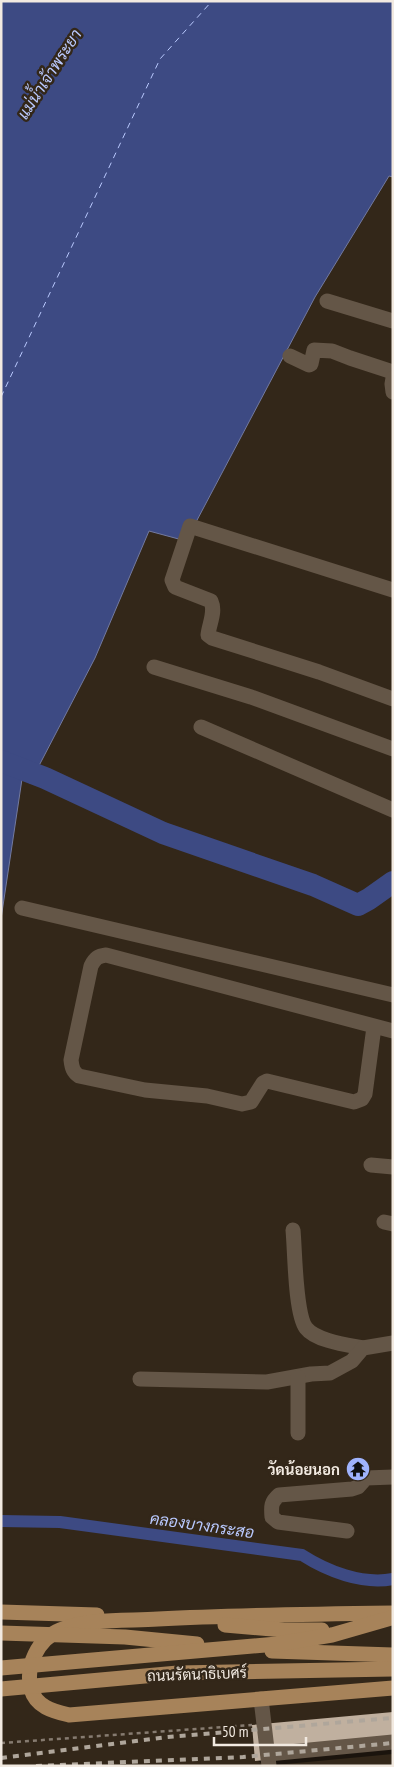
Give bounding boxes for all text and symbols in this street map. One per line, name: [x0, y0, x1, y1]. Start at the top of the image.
water label: แม่น้ำเจ้าพระยา: [9, 23, 86, 123]
temple icon: วัดน้อยนอก: [345, 1456, 371, 1482]
place label: วัดน้อยนอก: [267, 1460, 340, 1479]
water label: คลองบางกระสอ: [149, 1508, 255, 1542]
street label: ถนนรัตนาธิเบศร์: [147, 1663, 247, 1685]
scale bar: [214, 1714, 306, 1746]
text: 50 m: [222, 1722, 248, 1741]

